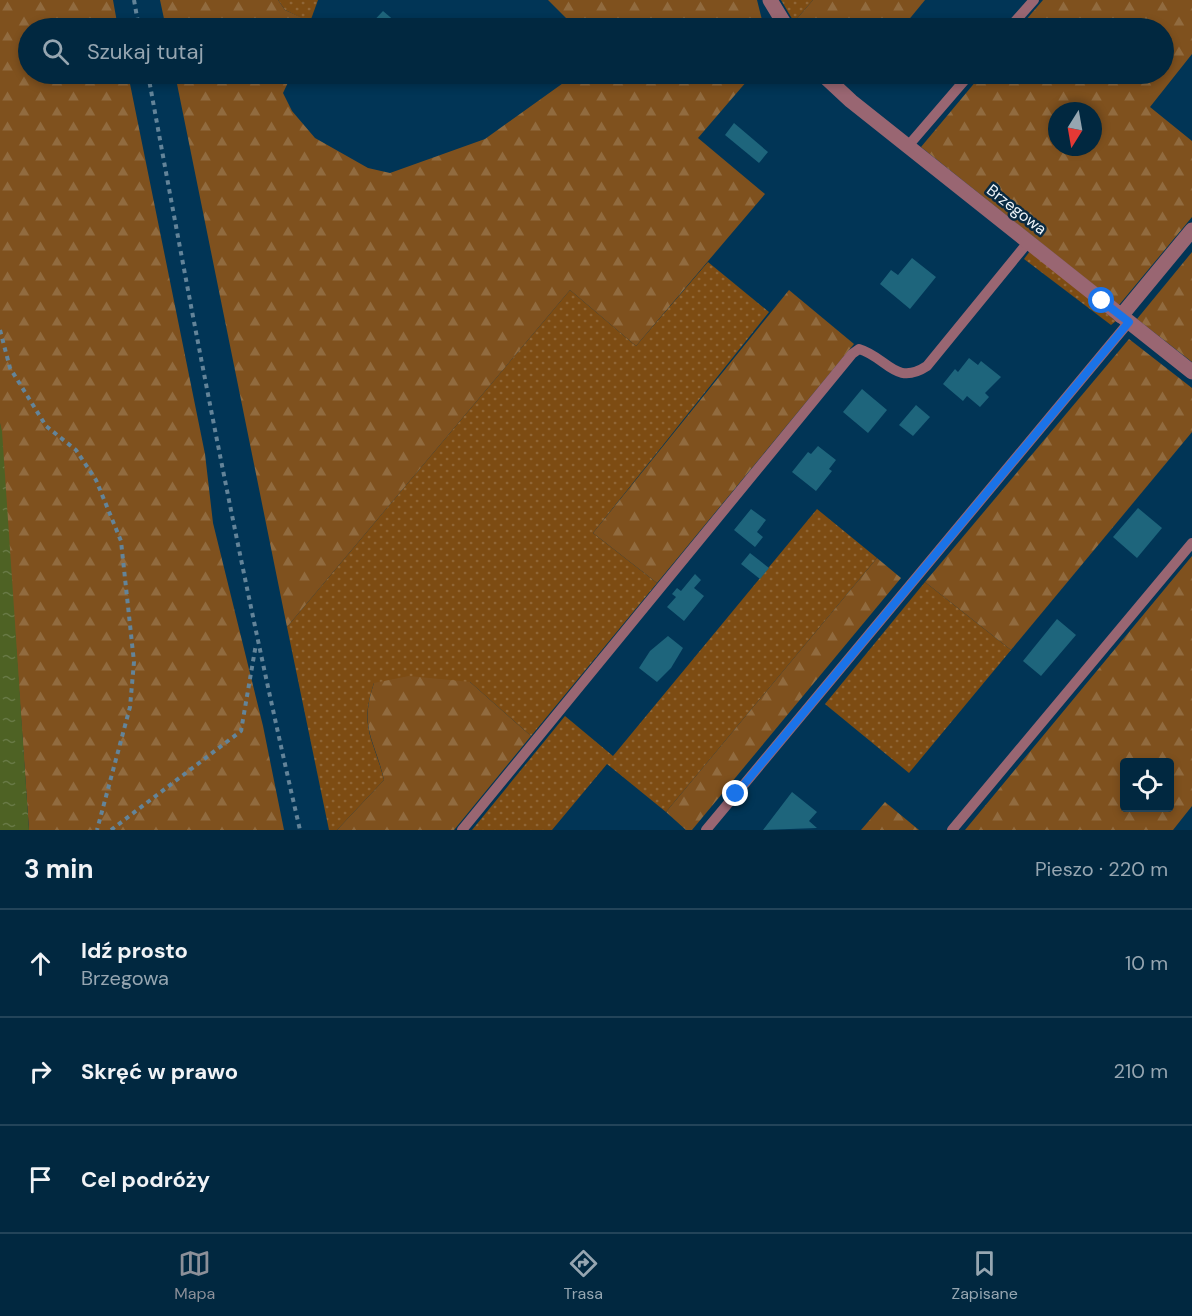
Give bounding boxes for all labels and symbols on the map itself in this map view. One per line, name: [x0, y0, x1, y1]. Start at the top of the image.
north arrow: [1048, 102, 1102, 156]
street label: Brzegowa: [983, 179, 1051, 239]
route start: [1088, 287, 1114, 313]
route end: [722, 780, 748, 806]

